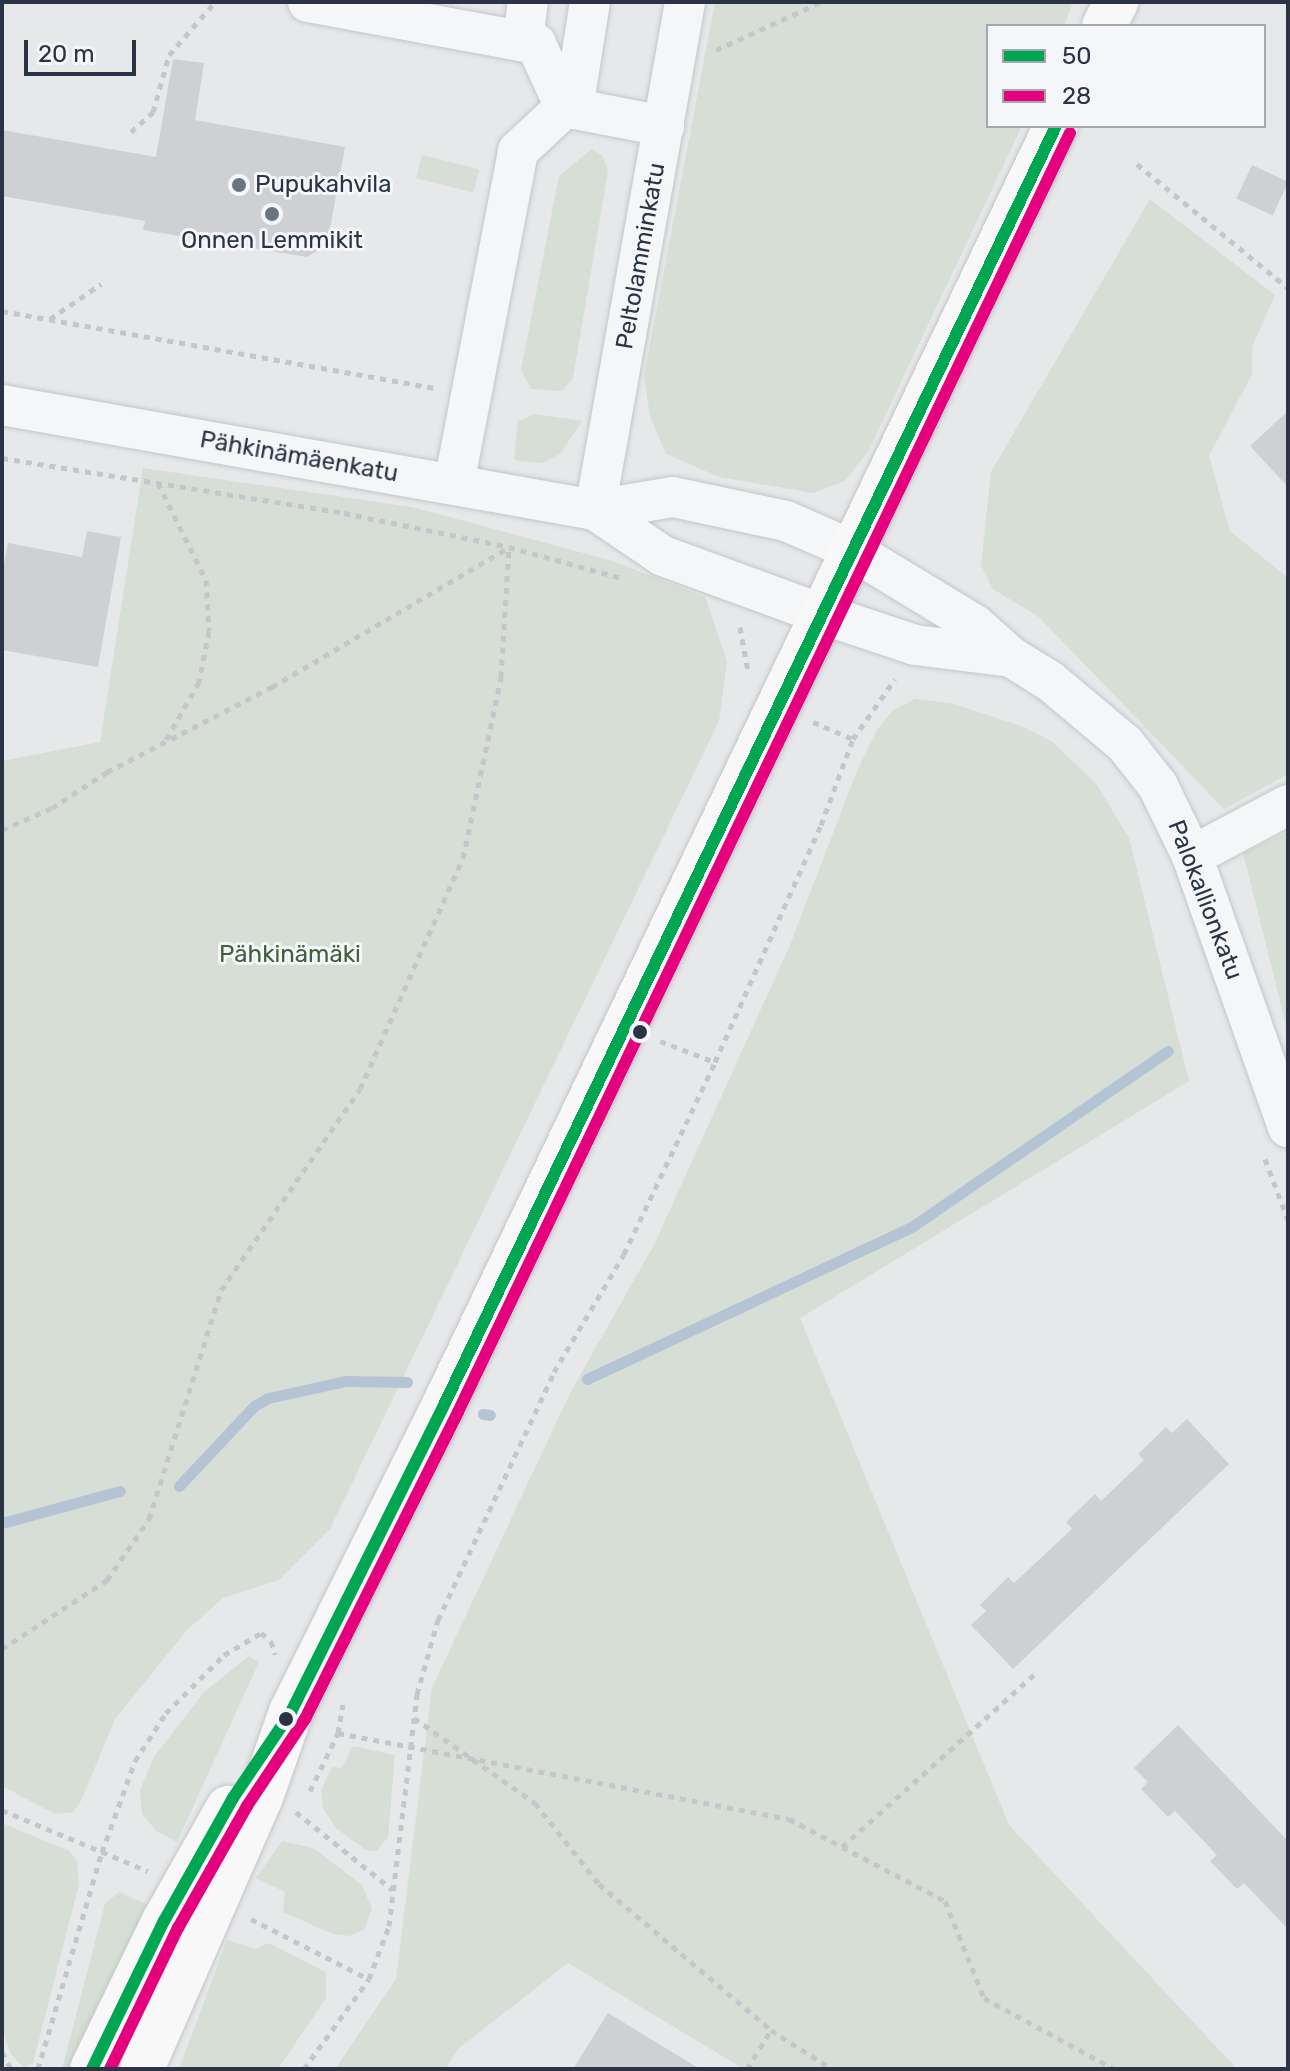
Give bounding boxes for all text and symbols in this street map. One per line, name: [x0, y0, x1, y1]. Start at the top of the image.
scale bar: [28, 24, 140, 74]
legend: [986, 24, 1266, 128]
text: 20 m: [38, 40, 95, 68]
text: 50: [1062, 42, 1092, 70]
text: 28: [1062, 82, 1091, 110]
street label: Peltolamminkatu: [610, 160, 672, 352]
place label: Pupukahvila: [255, 171, 391, 199]
marker: Pupukahvila: [230, 176, 248, 194]
marker: Onnen Lemmikit: [263, 205, 281, 223]
place label: Onnen Lemmikit: [181, 227, 363, 255]
street label: Pähkinämäenkatu: [198, 425, 400, 489]
street label: Palokallionkatu: [1161, 816, 1249, 984]
park label: Pähkinämäki: [219, 941, 361, 969]
unlabelled marker: [632, 1024, 648, 1040]
unlabelled marker: [278, 1711, 294, 1727]

